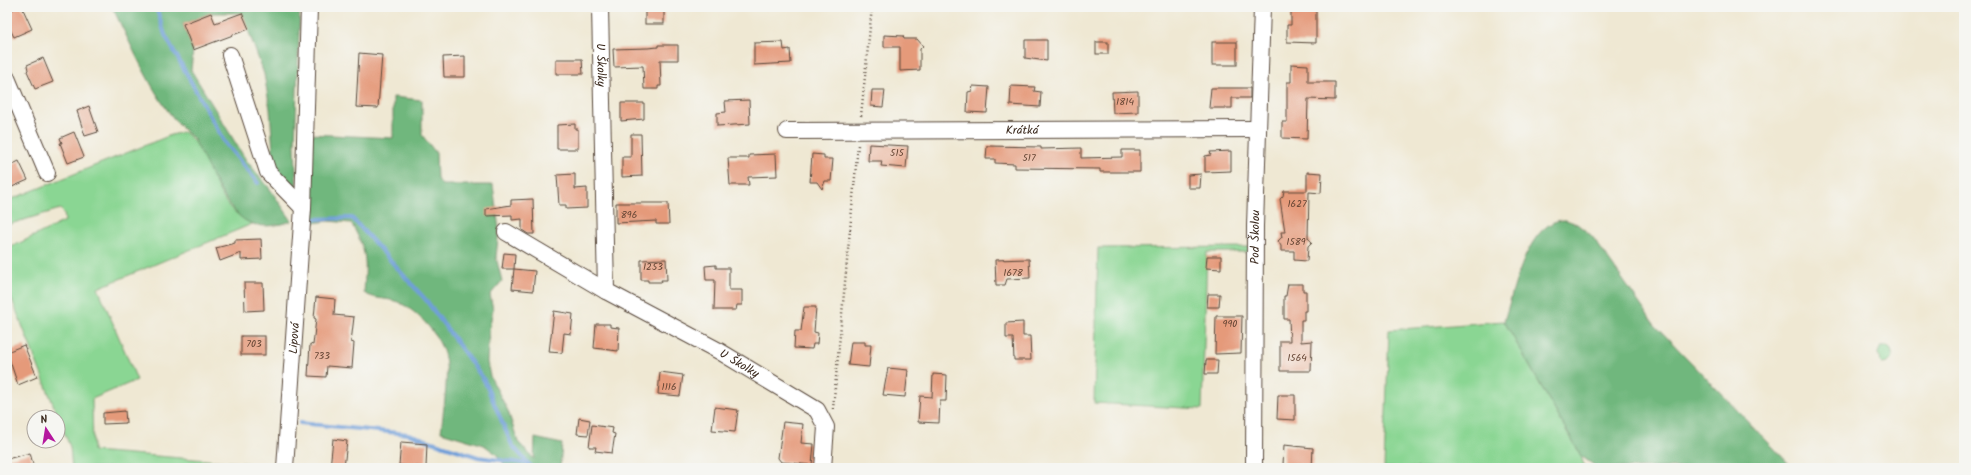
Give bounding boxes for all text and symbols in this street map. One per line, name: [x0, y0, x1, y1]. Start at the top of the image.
street label: U Školky: [591, 43, 611, 87]
house number: 1814: [1116, 94, 1134, 110]
street label: Krátká: [1006, 121, 1040, 140]
house number: 515: [890, 145, 905, 161]
house number: 517: [1022, 150, 1036, 166]
house number: 1627: [1287, 196, 1307, 212]
house number: 896: [621, 207, 637, 223]
street label: Pod Školou: [1246, 209, 1266, 264]
house number: 1589: [1286, 234, 1306, 250]
house number: 1253: [643, 259, 663, 275]
house number: 1678: [1003, 265, 1024, 281]
house number: 990: [1223, 316, 1237, 332]
street label: Lipová: [284, 321, 305, 355]
house number: 703: [246, 336, 262, 352]
street label: U Školky: [716, 344, 763, 383]
house number: 733: [314, 348, 330, 364]
house number: 1564: [1287, 350, 1307, 366]
house number: 1116: [662, 379, 676, 395]
north arrow: [26, 409, 66, 449]
text: N: [39, 411, 49, 430]

